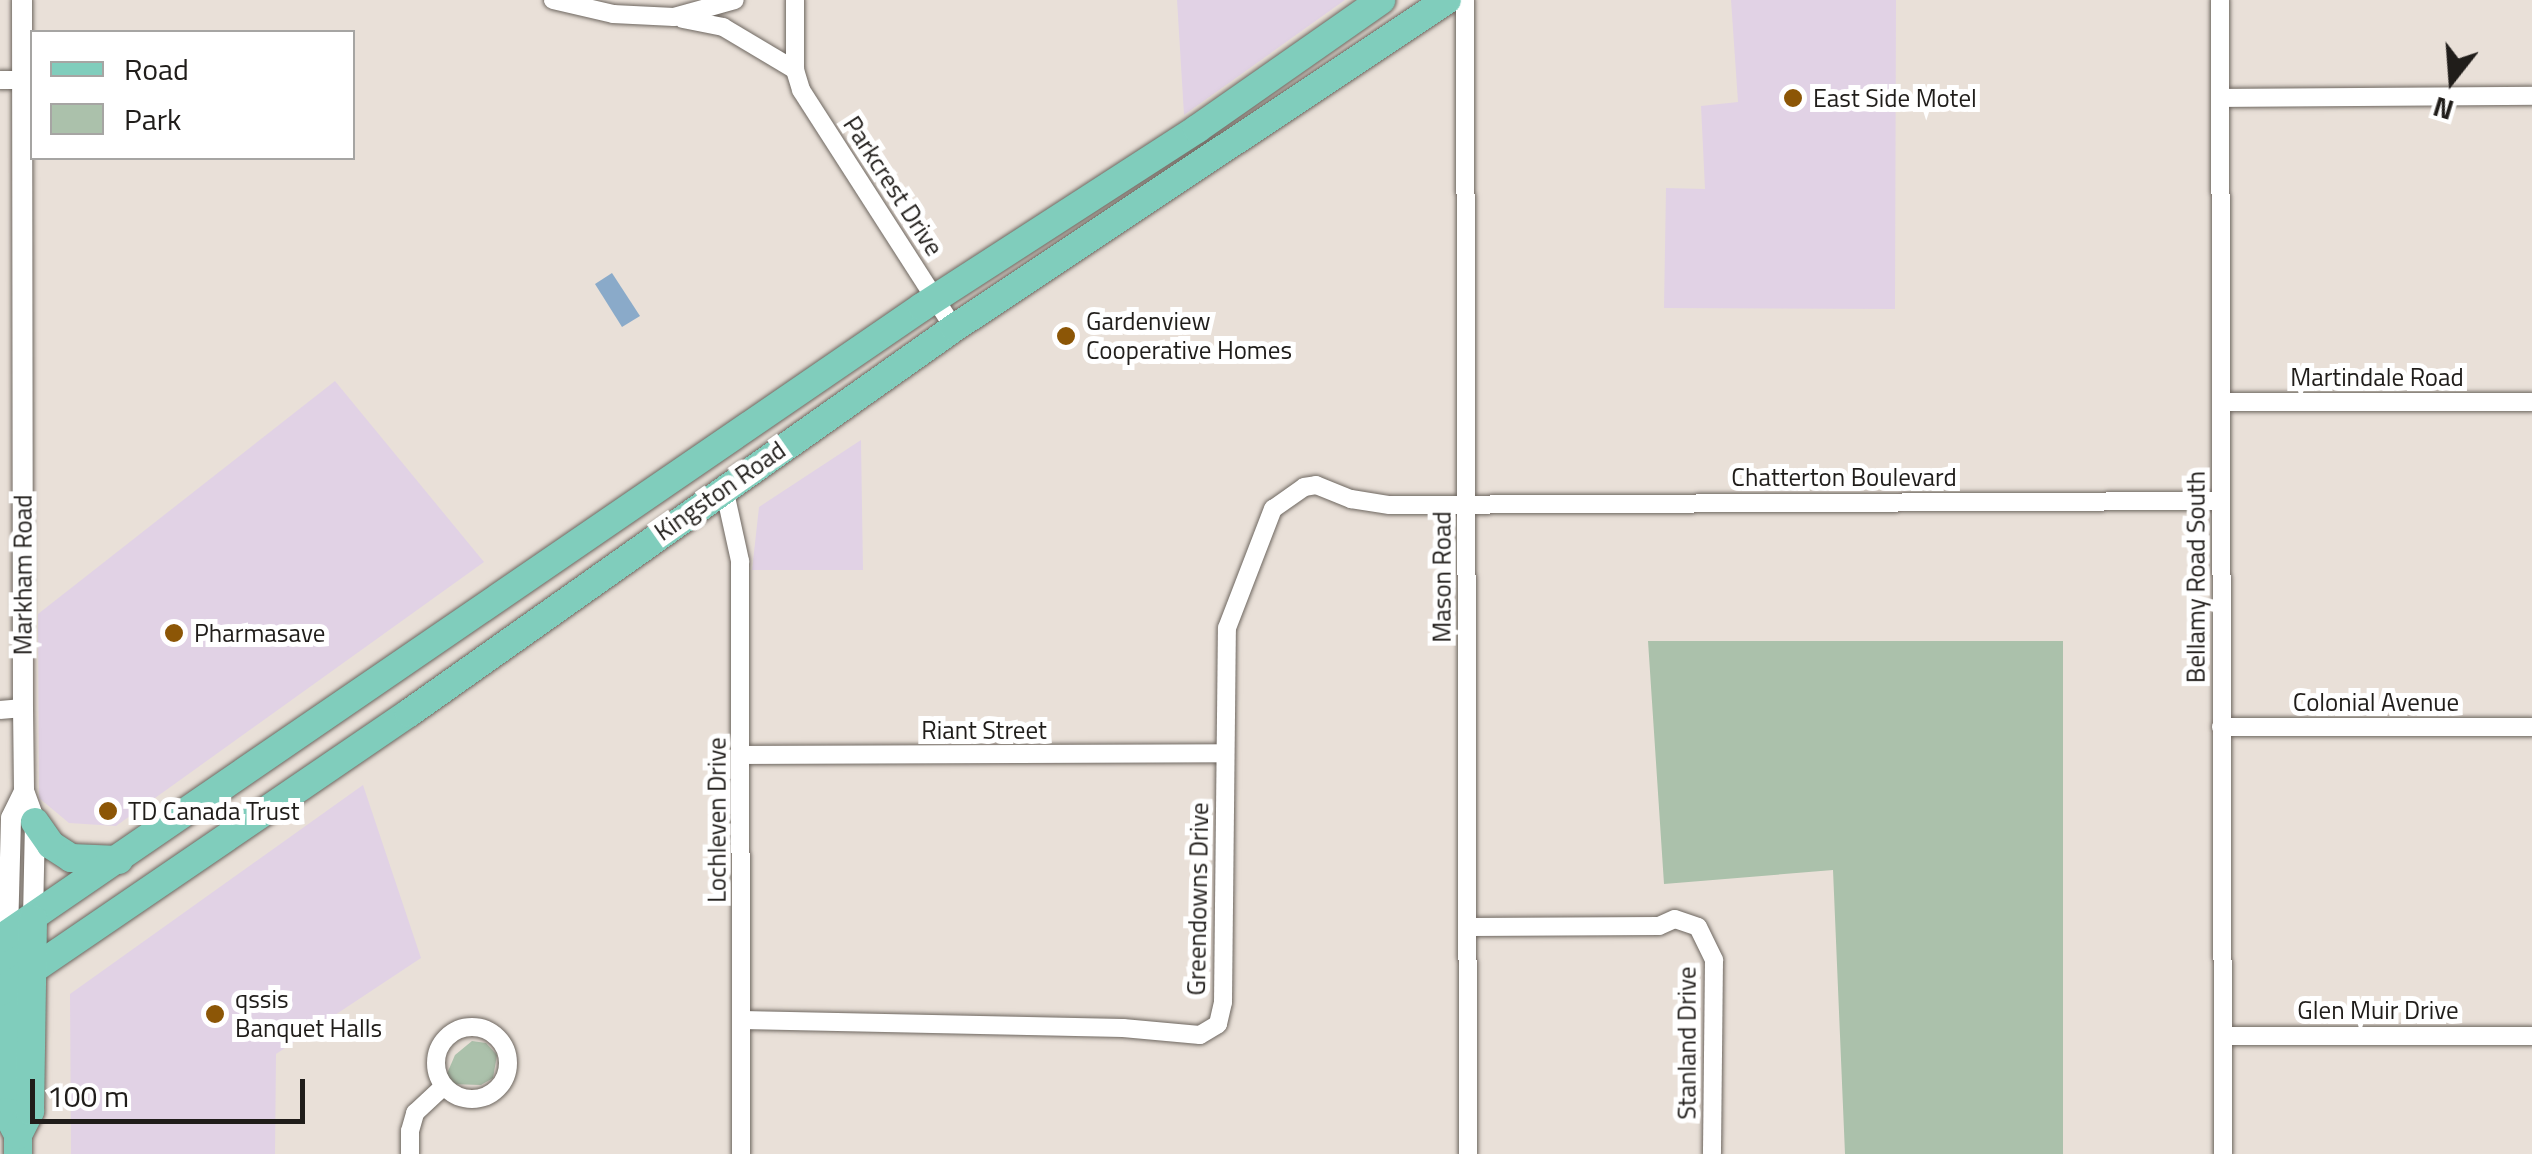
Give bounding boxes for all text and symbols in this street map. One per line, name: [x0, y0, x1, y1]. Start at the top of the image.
legend: [30, 30, 355, 160]
north arrow: [2402, 30, 2502, 130]
text: Road: [124, 46, 189, 92]
place label: East Side Motel: [1813, 83, 1977, 113]
text: N: [2428, 86, 2459, 133]
marker: East Side Motel: [1782, 87, 1804, 109]
text: Park: [124, 96, 181, 142]
street label: Parkcrest Drive: [837, 111, 949, 261]
place label: Gardenview Cooperative Homes: [1086, 307, 1292, 366]
marker: Gardenview Cooperative Homes: [1055, 325, 1077, 347]
street label: Martindale Road: [2290, 362, 2464, 392]
street label: Kingston Road: [649, 435, 791, 547]
street label: Chatterton Boulevard: [1731, 462, 1957, 492]
street label: Bellamy Road South: [2181, 471, 2211, 683]
street label: Markham Road: [8, 495, 38, 655]
street label: Mason Road: [1427, 511, 1457, 643]
place label: Pharmasave: [194, 618, 325, 648]
marker: Pharmasave: [163, 622, 185, 644]
street label: Colonial Avenue: [2293, 687, 2459, 717]
street label: Riant Street: [921, 715, 1047, 745]
street label: Lochleven Drive: [702, 737, 732, 903]
place label: TD Canada Trust: [128, 796, 299, 826]
marker: TD Canada Trust: [97, 800, 119, 822]
street label: Greendowns Drive: [1181, 802, 1215, 996]
street label: Stanland Drive: [1672, 966, 1702, 1120]
place label: qssis Banquet Halls: [235, 985, 382, 1044]
street label: Glen Muir Drive: [2297, 995, 2459, 1025]
marker: qssis Banquet Halls: [204, 1003, 226, 1025]
scale bar: [35, 1059, 310, 1121]
text: 100 m: [47, 1073, 129, 1119]

